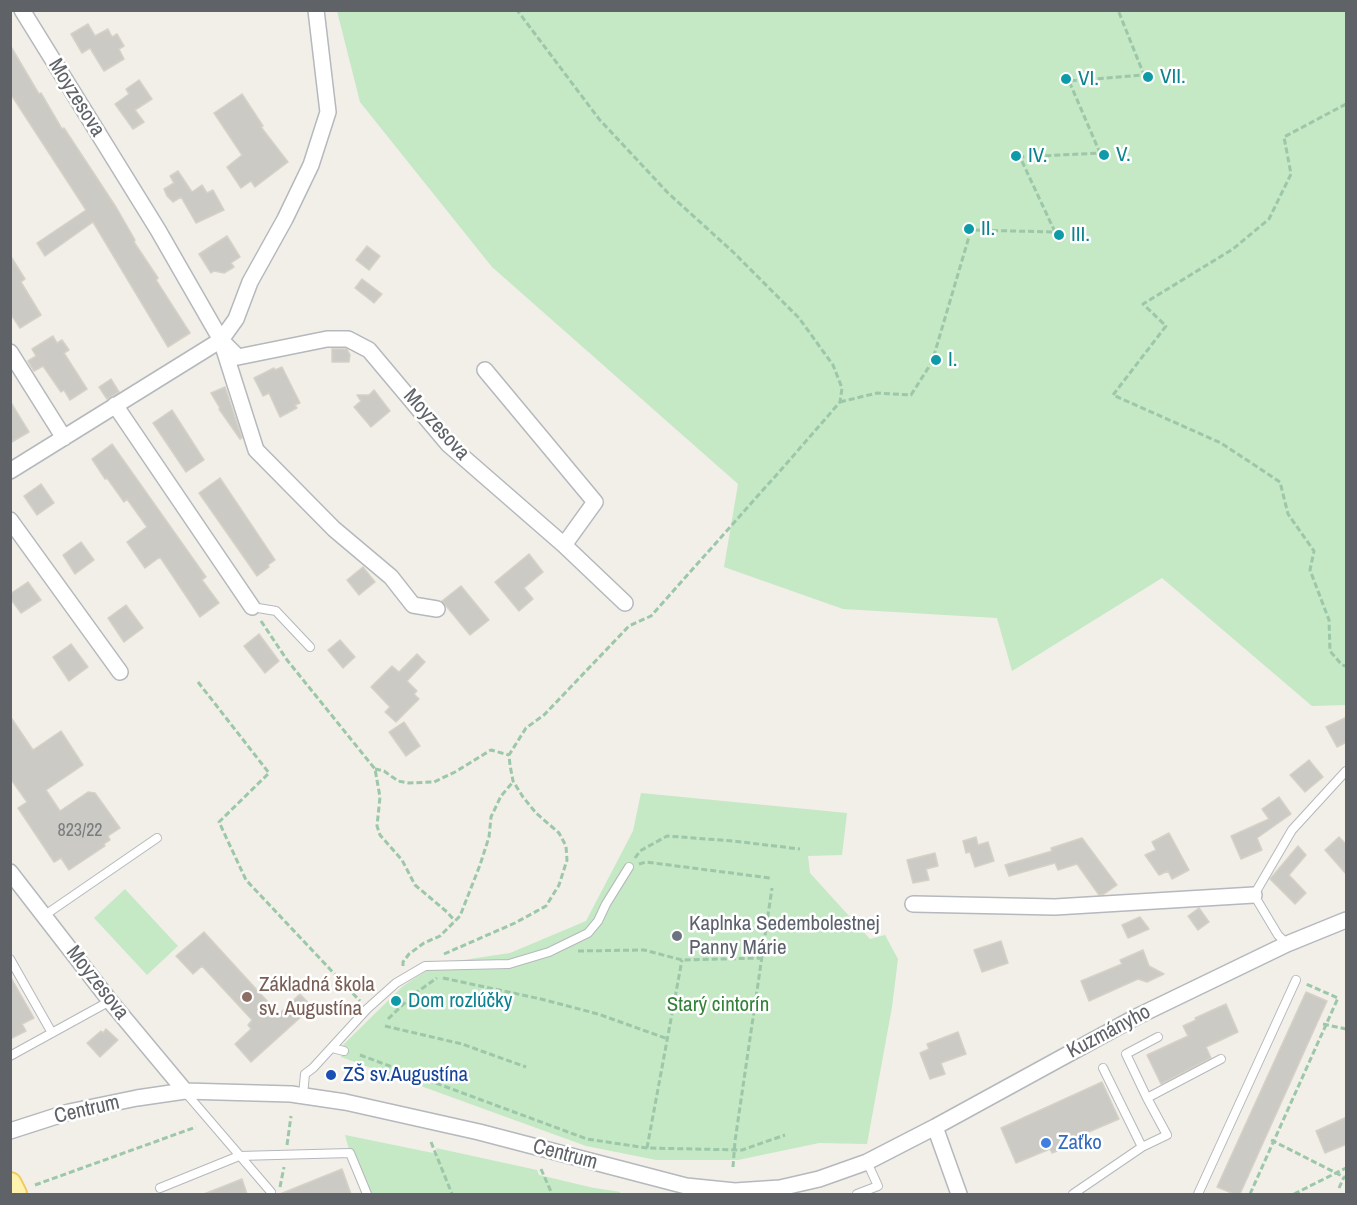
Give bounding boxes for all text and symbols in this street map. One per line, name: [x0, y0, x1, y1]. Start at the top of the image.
street label: Moyzesova: [42, 54, 110, 142]
place label: VII.: [1160, 64, 1186, 90]
place label: VI.: [1078, 66, 1099, 92]
marker: VII.: [1141, 70, 1155, 84]
marker: VI.: [1059, 72, 1073, 86]
place label: V.: [1116, 142, 1131, 168]
place label: IV.: [1028, 143, 1047, 169]
marker: V.: [1097, 148, 1111, 162]
marker: IV.: [1009, 149, 1023, 163]
place label: II.: [981, 216, 995, 242]
marker: II.: [962, 222, 976, 236]
place label: III.: [1071, 222, 1090, 248]
marker: III.: [1052, 228, 1066, 242]
place label: I.: [948, 347, 958, 373]
marker: I.: [929, 353, 943, 367]
street label: Moyzesova: [398, 384, 474, 466]
house number: 823/22: [57, 820, 103, 842]
place label: Kaplnka Sedembolestnej Panny Márie: [689, 911, 879, 961]
marker: Kaplnka Sedembolestnej Panny Márie: [670, 929, 684, 943]
street label: Moyzesova: [60, 941, 134, 1025]
place label: Základná škola sv. Augustína: [259, 972, 375, 1022]
place label: Dom rozlúčky: [408, 988, 512, 1014]
marker: Základná škola sv. Augustína: [240, 990, 254, 1004]
park label: Starý cintorín: [667, 992, 769, 1018]
marker: Dom rozlúčky: [389, 994, 403, 1008]
street label: Kuzmányho: [1063, 1000, 1155, 1064]
place label: ZŠ sv.Augustína: [343, 1062, 468, 1088]
marker: ZŠ sv.Augustína: [324, 1068, 338, 1082]
street label: Centrum: [52, 1090, 122, 1130]
place label: Zaťko: [1058, 1130, 1102, 1156]
street label: Centrum: [530, 1134, 600, 1176]
marker: Zaťko: [1039, 1136, 1053, 1150]

